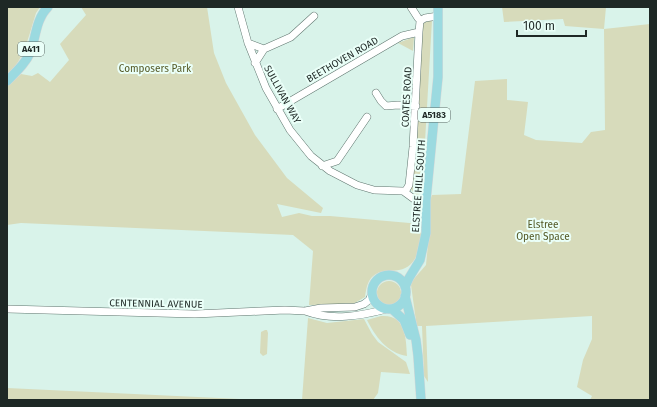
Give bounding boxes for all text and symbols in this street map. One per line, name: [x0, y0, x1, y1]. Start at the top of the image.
scale bar: [517, 12, 586, 38]
text: 100 m: [523, 19, 555, 33]
street label: BEETHOVEN ROAD: [304, 34, 381, 85]
road number: A411: [18, 42, 44, 56]
park label: Composers Park: [119, 63, 192, 75]
street label: SULLIVAN WAY: [261, 63, 303, 126]
street label: COATES ROAD: [399, 66, 415, 128]
road number: A5183: [418, 108, 450, 122]
street label: ELSTREE HILL SOUTH: [410, 139, 428, 233]
park label: Elstree Open Space: [516, 219, 570, 243]
street label: CENTENNIAL AVENUE: [109, 297, 203, 311]

